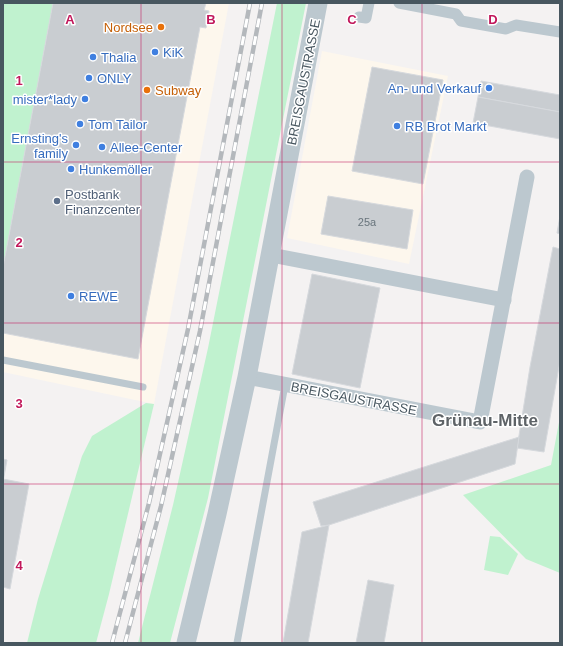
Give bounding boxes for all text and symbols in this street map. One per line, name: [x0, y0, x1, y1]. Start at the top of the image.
text: A: [65, 12, 75, 27]
text: B: [206, 12, 216, 27]
text: C: [347, 12, 357, 27]
text: D: [488, 12, 498, 27]
street label: BREISGAUSTRASSE: [284, 18, 323, 146]
place label: Nordsee: [104, 20, 153, 35]
marker: Nordsee: [156, 22, 166, 32]
place label: KiK: [163, 45, 184, 60]
marker: KiK: [150, 47, 160, 57]
place label: Thalia: [101, 50, 137, 65]
marker: Thalia: [88, 52, 98, 62]
place label: ONLY: [97, 71, 132, 86]
text: 1: [15, 73, 23, 88]
marker: ONLY: [84, 73, 94, 83]
place label: An- und Verkauf: [388, 81, 481, 96]
place label: Subway: [155, 83, 202, 98]
marker: An- und Verkauf: [484, 83, 494, 93]
marker: Subway: [142, 85, 152, 95]
place label: mister*lady: [13, 92, 77, 107]
marker: mister*lady: [80, 94, 90, 104]
place label: Tom Tailor: [88, 117, 148, 132]
marker: Tom Tailor: [75, 119, 85, 129]
place label: RB Brot Markt: [405, 119, 487, 134]
marker: RB Brot Markt: [392, 121, 402, 131]
place label: Ernsting's family: [11, 131, 69, 161]
marker: Ernsting's family: [71, 140, 81, 150]
place label: Allee-Center: [110, 140, 183, 155]
marker: Allee-Center: [97, 142, 107, 152]
place label: Hunkemöller: [79, 162, 153, 177]
marker: Hunkemöller: [66, 164, 76, 174]
place label: Postbank Finanzcenter: [65, 187, 141, 217]
marker: Postbank Finanzcenter: [52, 196, 62, 206]
house number: 25a: [358, 216, 377, 228]
text: 2: [15, 235, 23, 250]
place label: REWE: [79, 289, 118, 304]
marker: REWE: [66, 291, 76, 301]
street label: BREISGAUSTRASSE: [290, 379, 418, 418]
text: 3: [15, 396, 23, 411]
district label: Grünau-Mitte: [432, 411, 538, 430]
text: 4: [15, 558, 23, 573]

